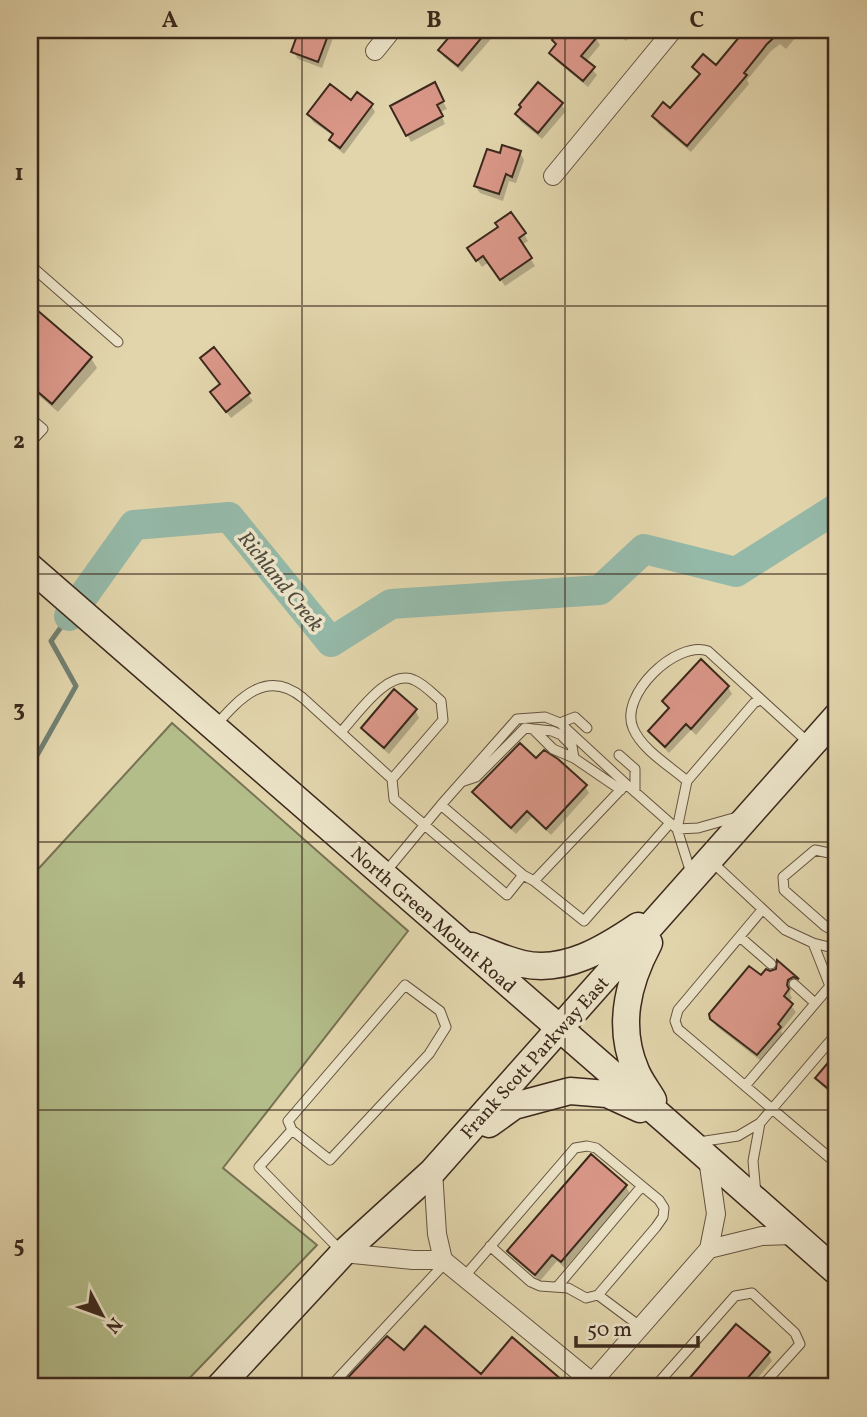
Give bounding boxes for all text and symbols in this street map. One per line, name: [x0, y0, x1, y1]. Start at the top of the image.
text: A: [162, 5, 178, 37]
text: B: [426, 5, 442, 37]
text: C: [690, 5, 704, 37]
text: 1: [14, 158, 24, 190]
text: 2: [13, 426, 25, 458]
water label: Richland Creek: [230, 525, 330, 639]
text: 3: [13, 694, 25, 726]
street label: North Green Mount Road: [344, 841, 521, 1000]
text: 4: [12, 962, 26, 994]
street label: Frank Scott Parkway East: [455, 971, 616, 1145]
text: 5: [13, 1230, 25, 1262]
north arrow: [66, 1280, 136, 1350]
scale bar: [576, 1305, 699, 1349]
text: N: [99, 1311, 128, 1339]
text: 50 m: [587, 1316, 632, 1345]

